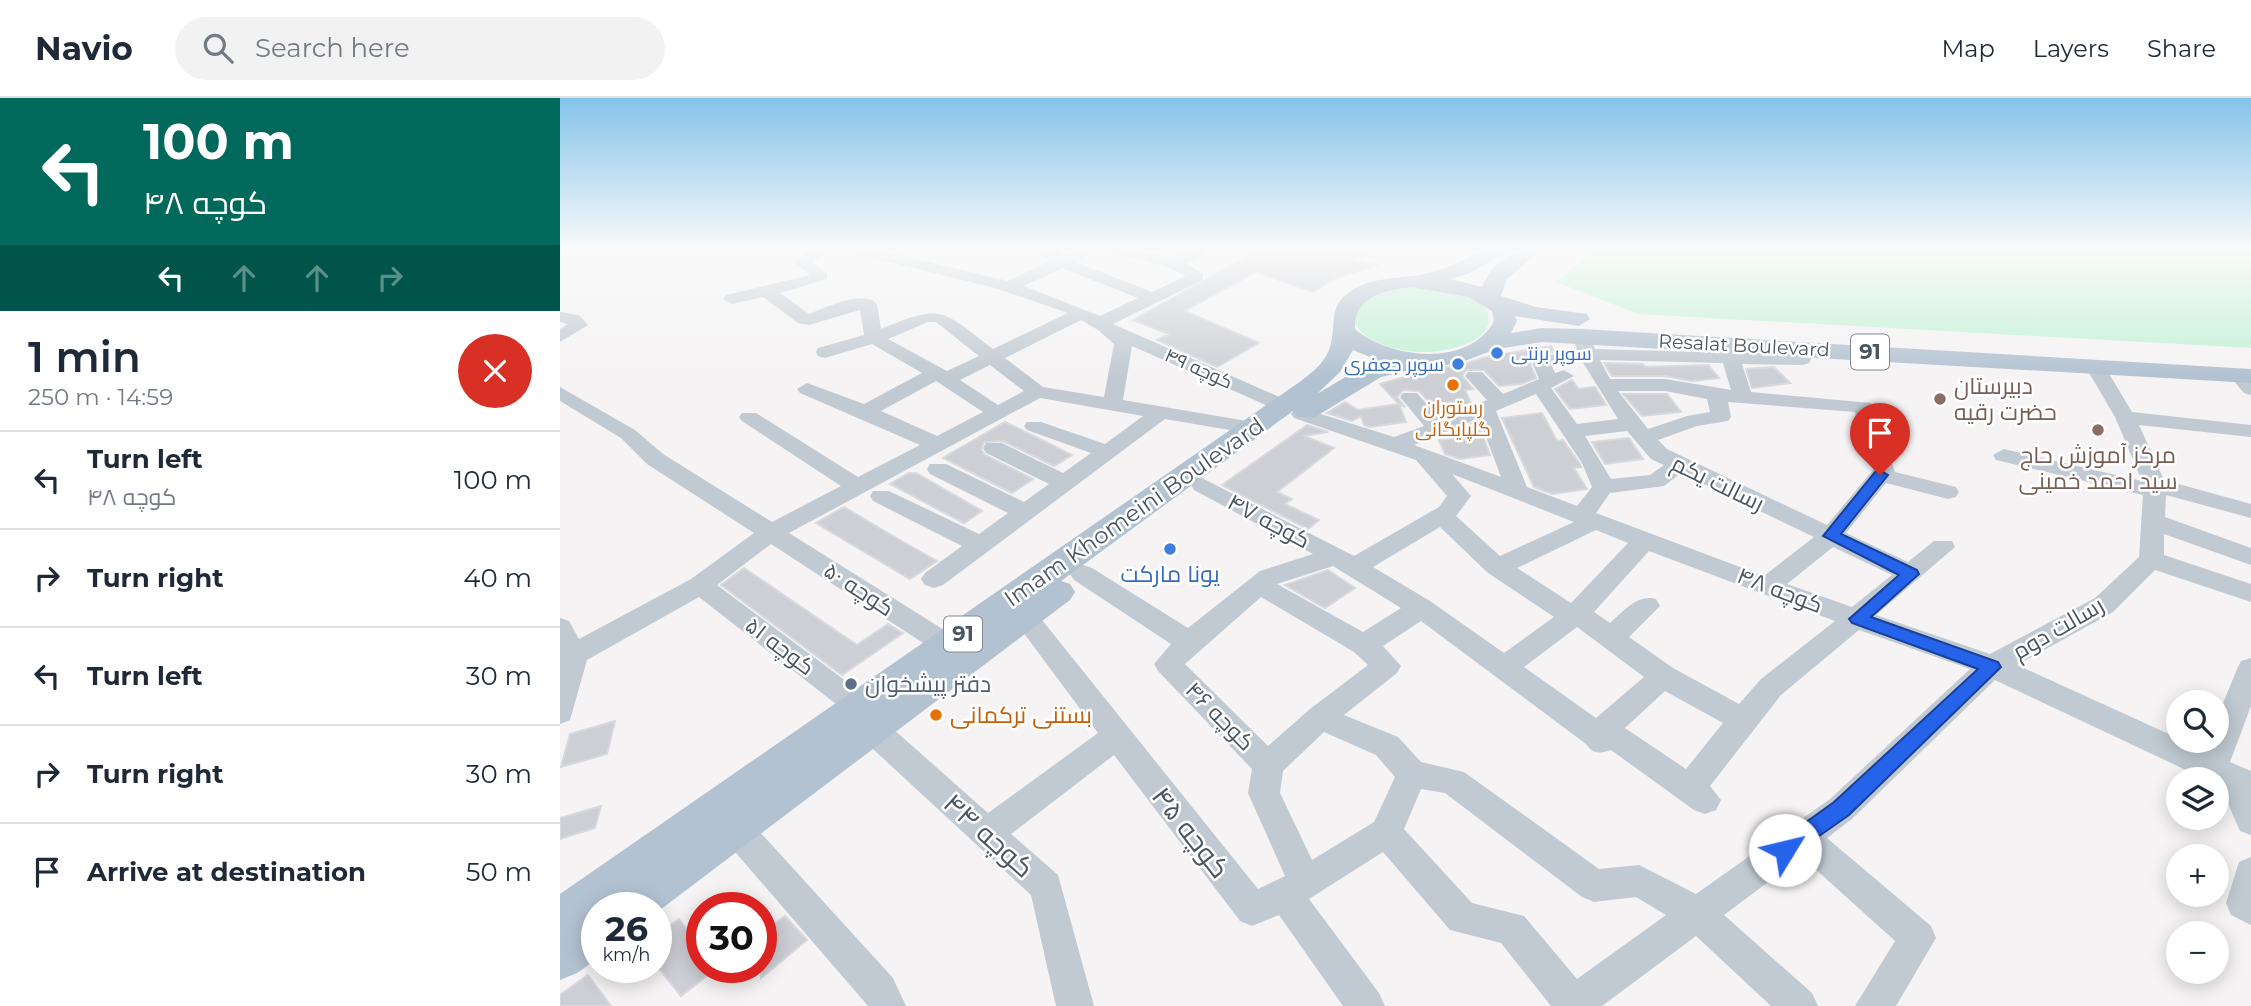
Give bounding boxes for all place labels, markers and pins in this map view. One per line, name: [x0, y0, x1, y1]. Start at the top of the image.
place label: سوپر برنتی: [1511, 342, 1592, 366]
marker: سوپر برنتی: [1489, 345, 1505, 361]
place label: سوپر جعفری: [1344, 353, 1444, 377]
marker: سوپر جعفری: [1450, 356, 1466, 372]
place label: دبیرستان حضرت رقیه: [1954, 372, 2057, 426]
marker: رستوران گلپایگانی: [1445, 377, 1461, 393]
marker: دبیرستان حضرت رقیه: [1932, 391, 1948, 407]
place label: رستوران گلپایگانی: [1415, 396, 1491, 441]
pin: [1850, 403, 1910, 475]
marker: مرکز آموزش حاج سید احمد خمینی: [2090, 422, 2106, 438]
place label: مرکز آموزش حاج سید احمد خمینی: [2018, 441, 2178, 495]
marker: یونا مارکت: [1162, 541, 1178, 557]
place label: یونا مارکت: [1120, 560, 1220, 588]
place label: دفتر پیشخوان: [865, 670, 991, 699]
marker: دفتر پیشخوان: [843, 676, 859, 692]
place label: بستنی ترکمانی: [950, 701, 1092, 729]
marker: بستنی ترکمانی: [928, 707, 944, 723]

